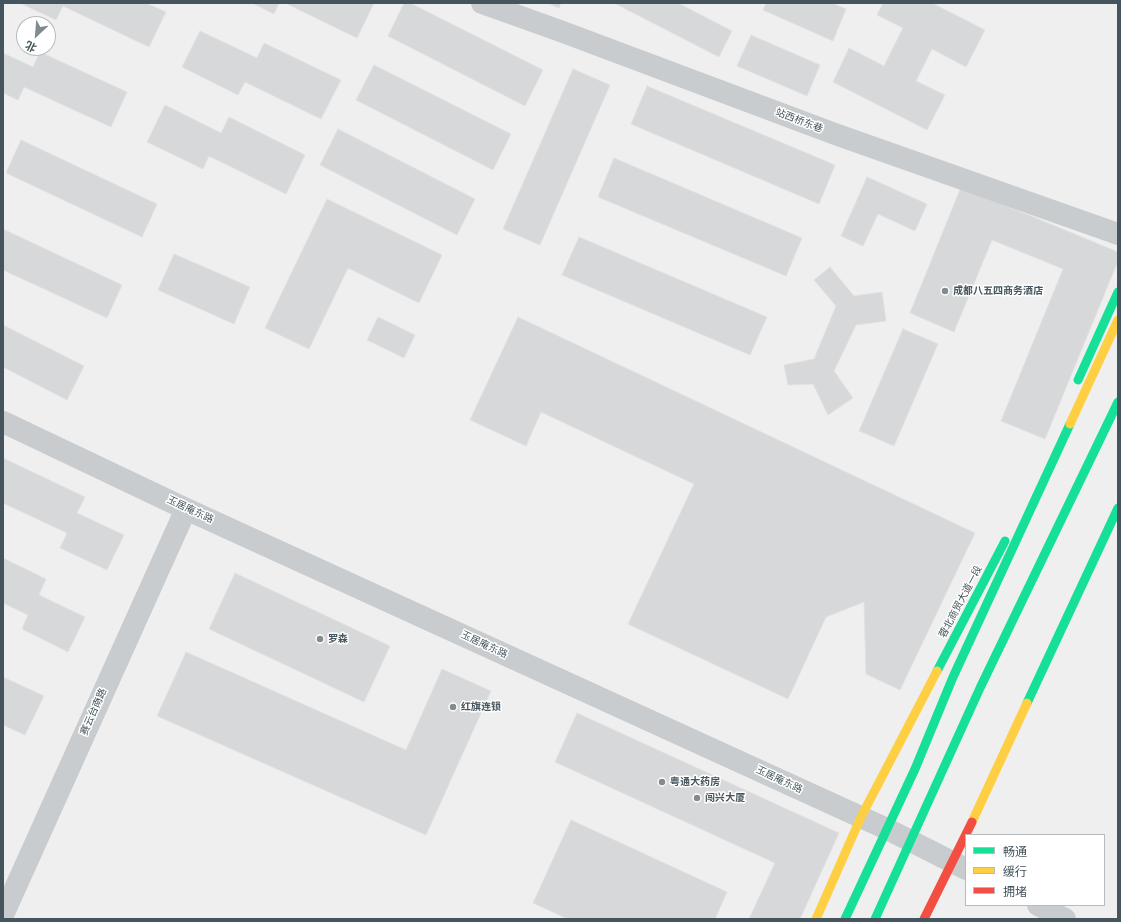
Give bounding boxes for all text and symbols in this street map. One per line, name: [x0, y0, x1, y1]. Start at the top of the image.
north arrow: [16, 16, 56, 56]
text: 北: [23, 38, 39, 55]
street label: 站西桥东巷: [774, 106, 824, 136]
place label: 成都八五四商务酒店: [953, 285, 1043, 297]
marker: 成都八五四商务酒店: [940, 286, 950, 296]
street label: 玉居庵东路: [165, 494, 215, 526]
street label: 蓉北商贸大道一段: [937, 564, 985, 640]
street label: 玉居庵东路: [459, 629, 509, 661]
place label: 罗森: [328, 633, 348, 645]
marker: 罗森: [315, 634, 325, 644]
street label: 赛云台南路: [78, 687, 110, 737]
place label: 红旗连锁: [461, 701, 501, 713]
marker: 红旗连锁: [448, 702, 458, 712]
street label: 玉居庵东路: [754, 764, 804, 796]
place label: 粤通大药房: [670, 776, 720, 788]
marker: 粤通大药房: [657, 777, 667, 787]
place label: 闯兴大厦: [705, 792, 745, 804]
marker: 闯兴大厦: [692, 793, 702, 803]
legend: [965, 834, 1105, 906]
text: 畅通: [1003, 845, 1027, 859]
text: 缓行: [1003, 865, 1027, 879]
text: 拥堵: [1003, 885, 1027, 899]

